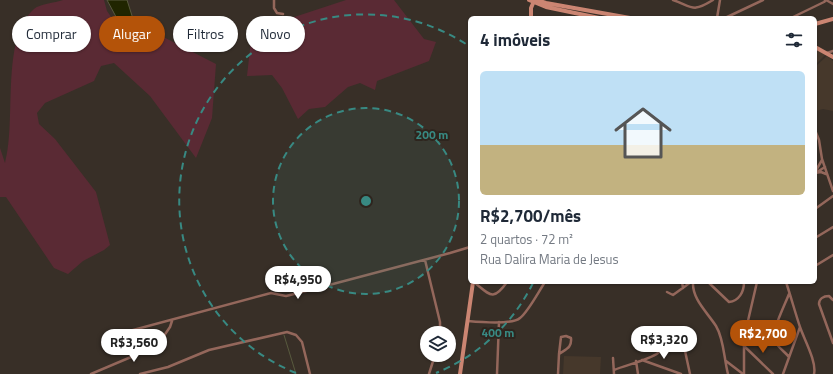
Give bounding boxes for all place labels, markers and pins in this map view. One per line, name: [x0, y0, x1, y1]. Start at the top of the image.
centre of rings: [359, 194, 373, 208]
pin: R$4,950: [261, 266, 335, 300]
pin: R$2,700: [726, 320, 800, 354]
pin: R$3,320: [627, 326, 701, 360]
pin: R$3,560: [97, 329, 171, 363]

